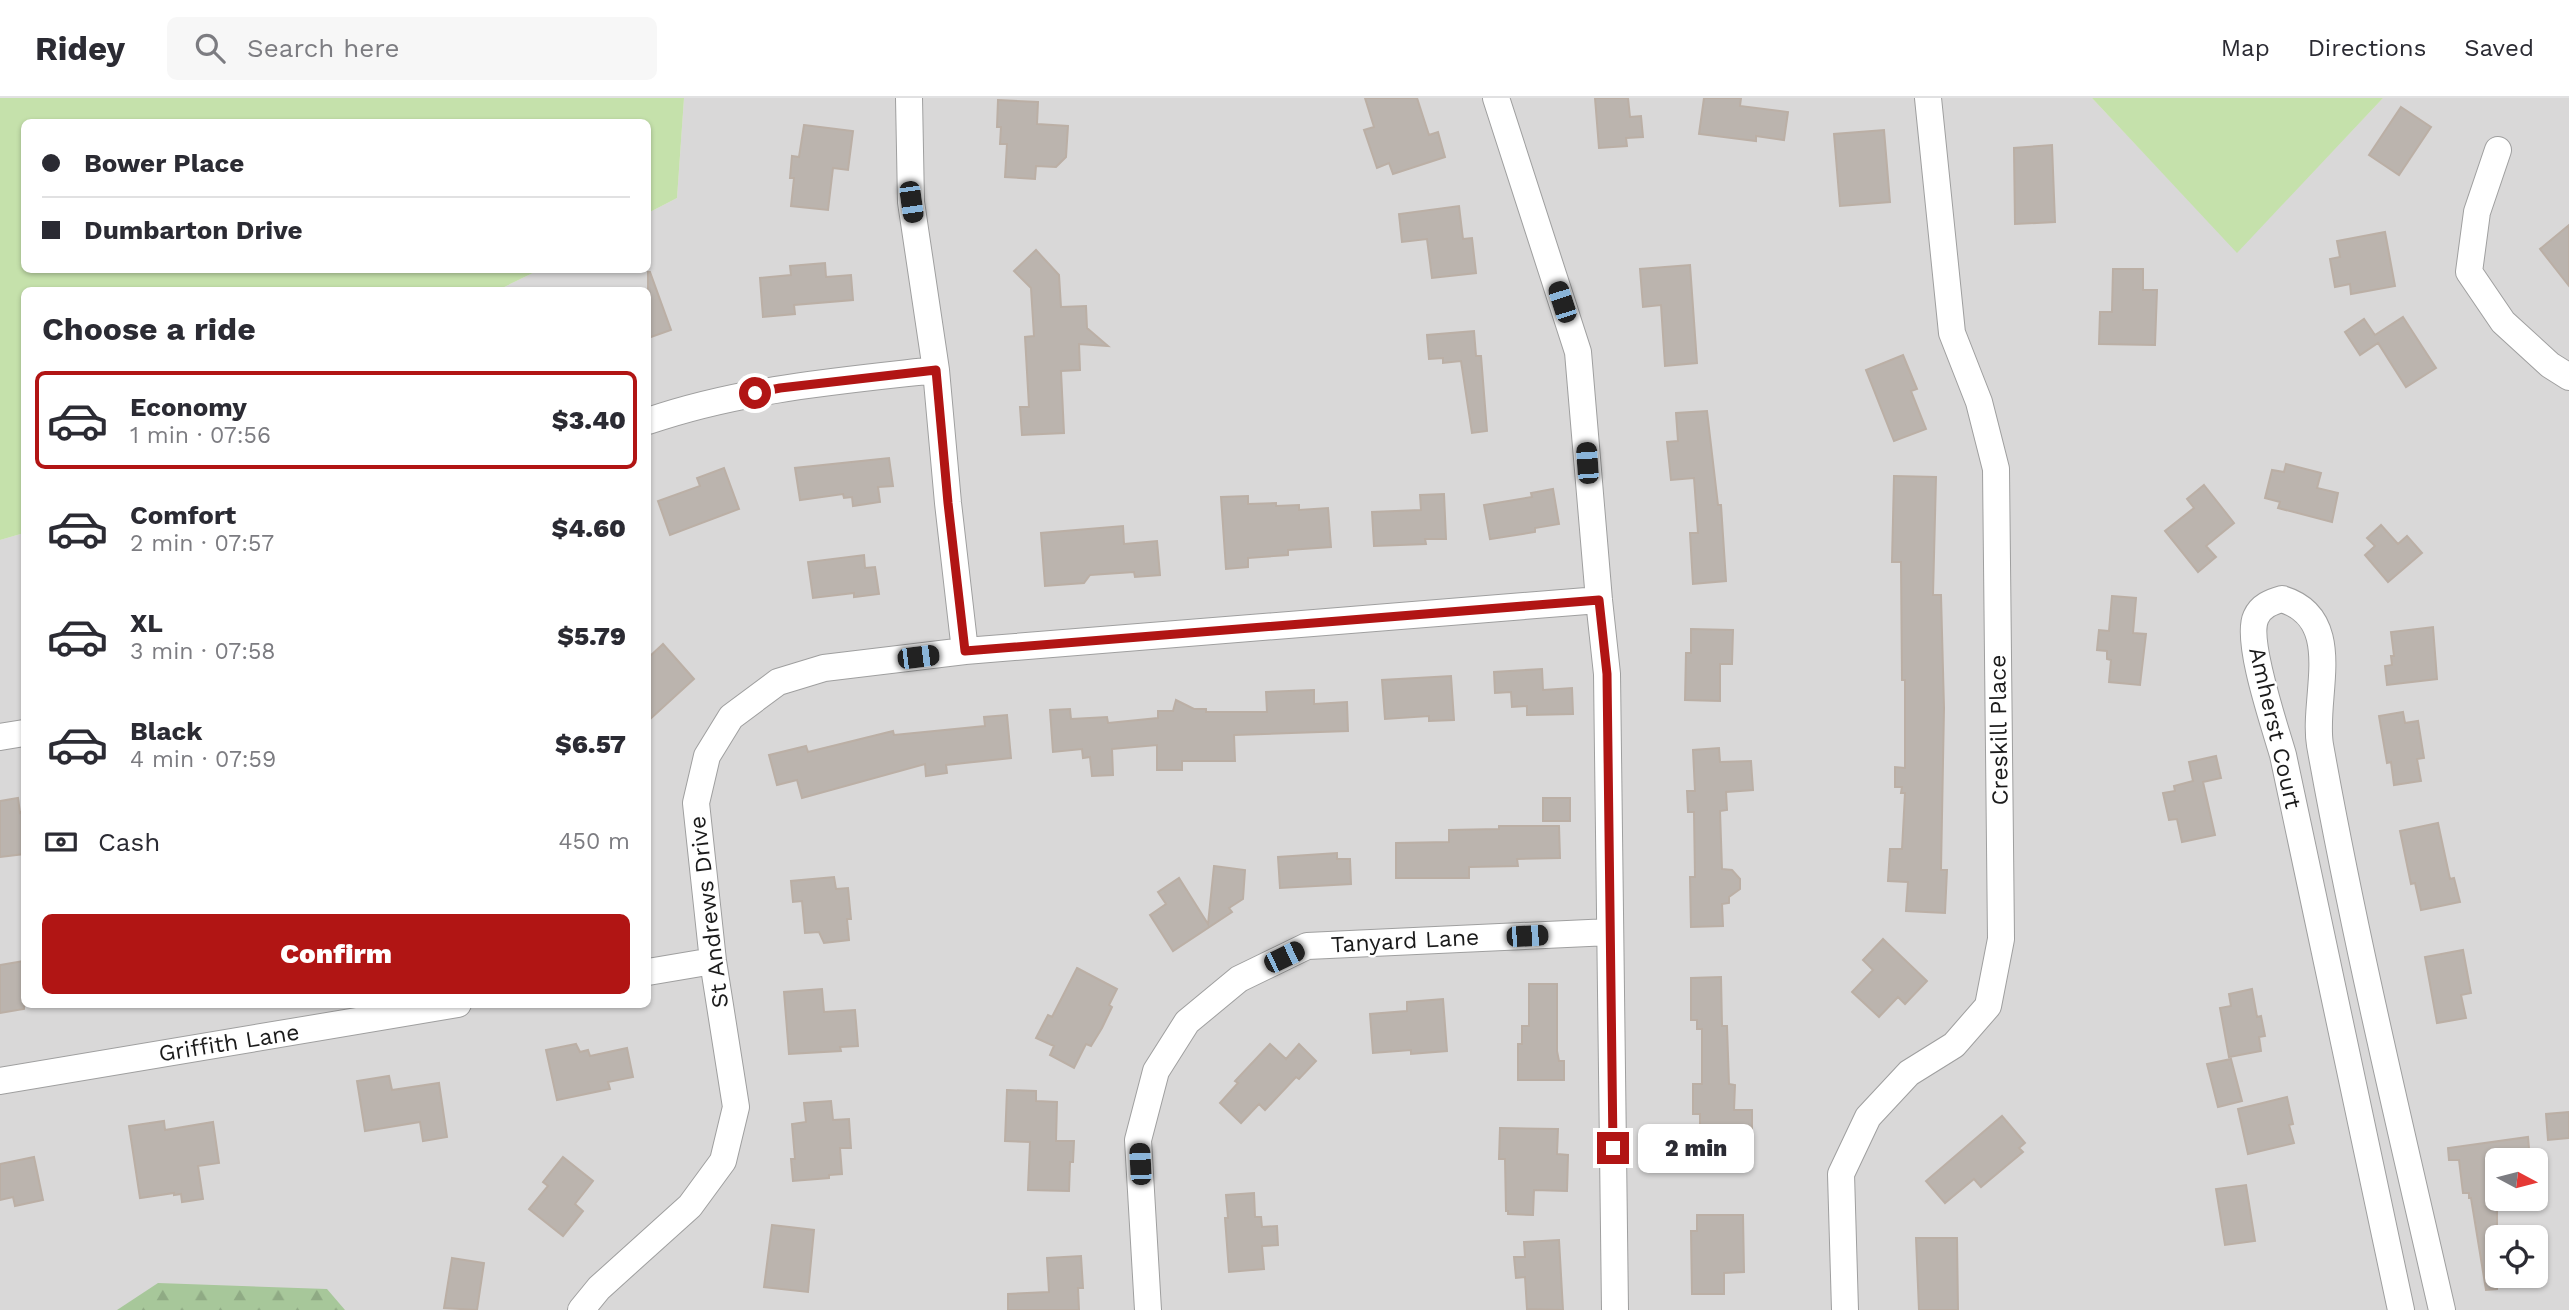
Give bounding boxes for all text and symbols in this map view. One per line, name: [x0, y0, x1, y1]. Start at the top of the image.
search box: [167, 17, 657, 80]
text: Ridey: [35, 29, 125, 68]
icon: search: [191, 29, 229, 67]
text: Search here: [247, 33, 399, 63]
text: Map: [2221, 34, 2270, 62]
text: Directions: [2308, 34, 2426, 62]
text: Saved: [2464, 34, 2534, 62]
text: Bower Place: [84, 148, 244, 178]
car: [898, 180, 925, 224]
text: Dumbarton Drive: [84, 215, 303, 245]
car: [1546, 279, 1579, 325]
text: Choose a ride: [42, 310, 256, 348]
route start: [739, 377, 771, 409]
icon: car: [46, 389, 109, 452]
text: Economy: [130, 392, 247, 422]
text: $3.40: [552, 405, 626, 435]
text: 1 min · 07:56: [130, 422, 271, 449]
car: [1576, 441, 1599, 485]
icon: car: [46, 497, 109, 560]
text: Comfort: [130, 500, 236, 530]
text: $4.60: [551, 513, 626, 543]
text: 2 min · 07:57: [130, 530, 274, 557]
icon: car: [46, 605, 109, 668]
text: XL: [130, 608, 163, 638]
text: $5.79: [557, 621, 626, 651]
text: 3 min · 07:58: [130, 638, 276, 665]
car: [896, 644, 941, 670]
street label: Amherst Court: [2243, 644, 2307, 812]
street label: Creskill Place: [1984, 654, 2014, 806]
icon: car: [46, 713, 109, 776]
text: Black: [130, 716, 202, 746]
text: $6.57: [555, 729, 626, 759]
text: 4 min · 07:59: [130, 746, 276, 773]
street label: St Andrews Drive: [684, 814, 734, 1010]
icon: cash: [42, 823, 80, 861]
text: Cash: [98, 827, 160, 857]
text: 450 m: [558, 828, 630, 855]
button: Confirm: [42, 914, 630, 994]
street label: Tanyard Lane: [1330, 924, 1480, 958]
car: [1506, 924, 1549, 948]
car: [1261, 938, 1308, 976]
street label: Griffith Lane: [157, 1019, 301, 1067]
callout: 2 min: [1638, 1124, 1753, 1172]
route end: [1597, 1132, 1629, 1164]
text: 2 min: [1665, 1135, 1727, 1162]
car: [1129, 1142, 1152, 1186]
north arrow: [2485, 1148, 2548, 1211]
map controls: [2485, 1148, 2548, 1288]
button: locate: [2485, 1225, 2548, 1288]

